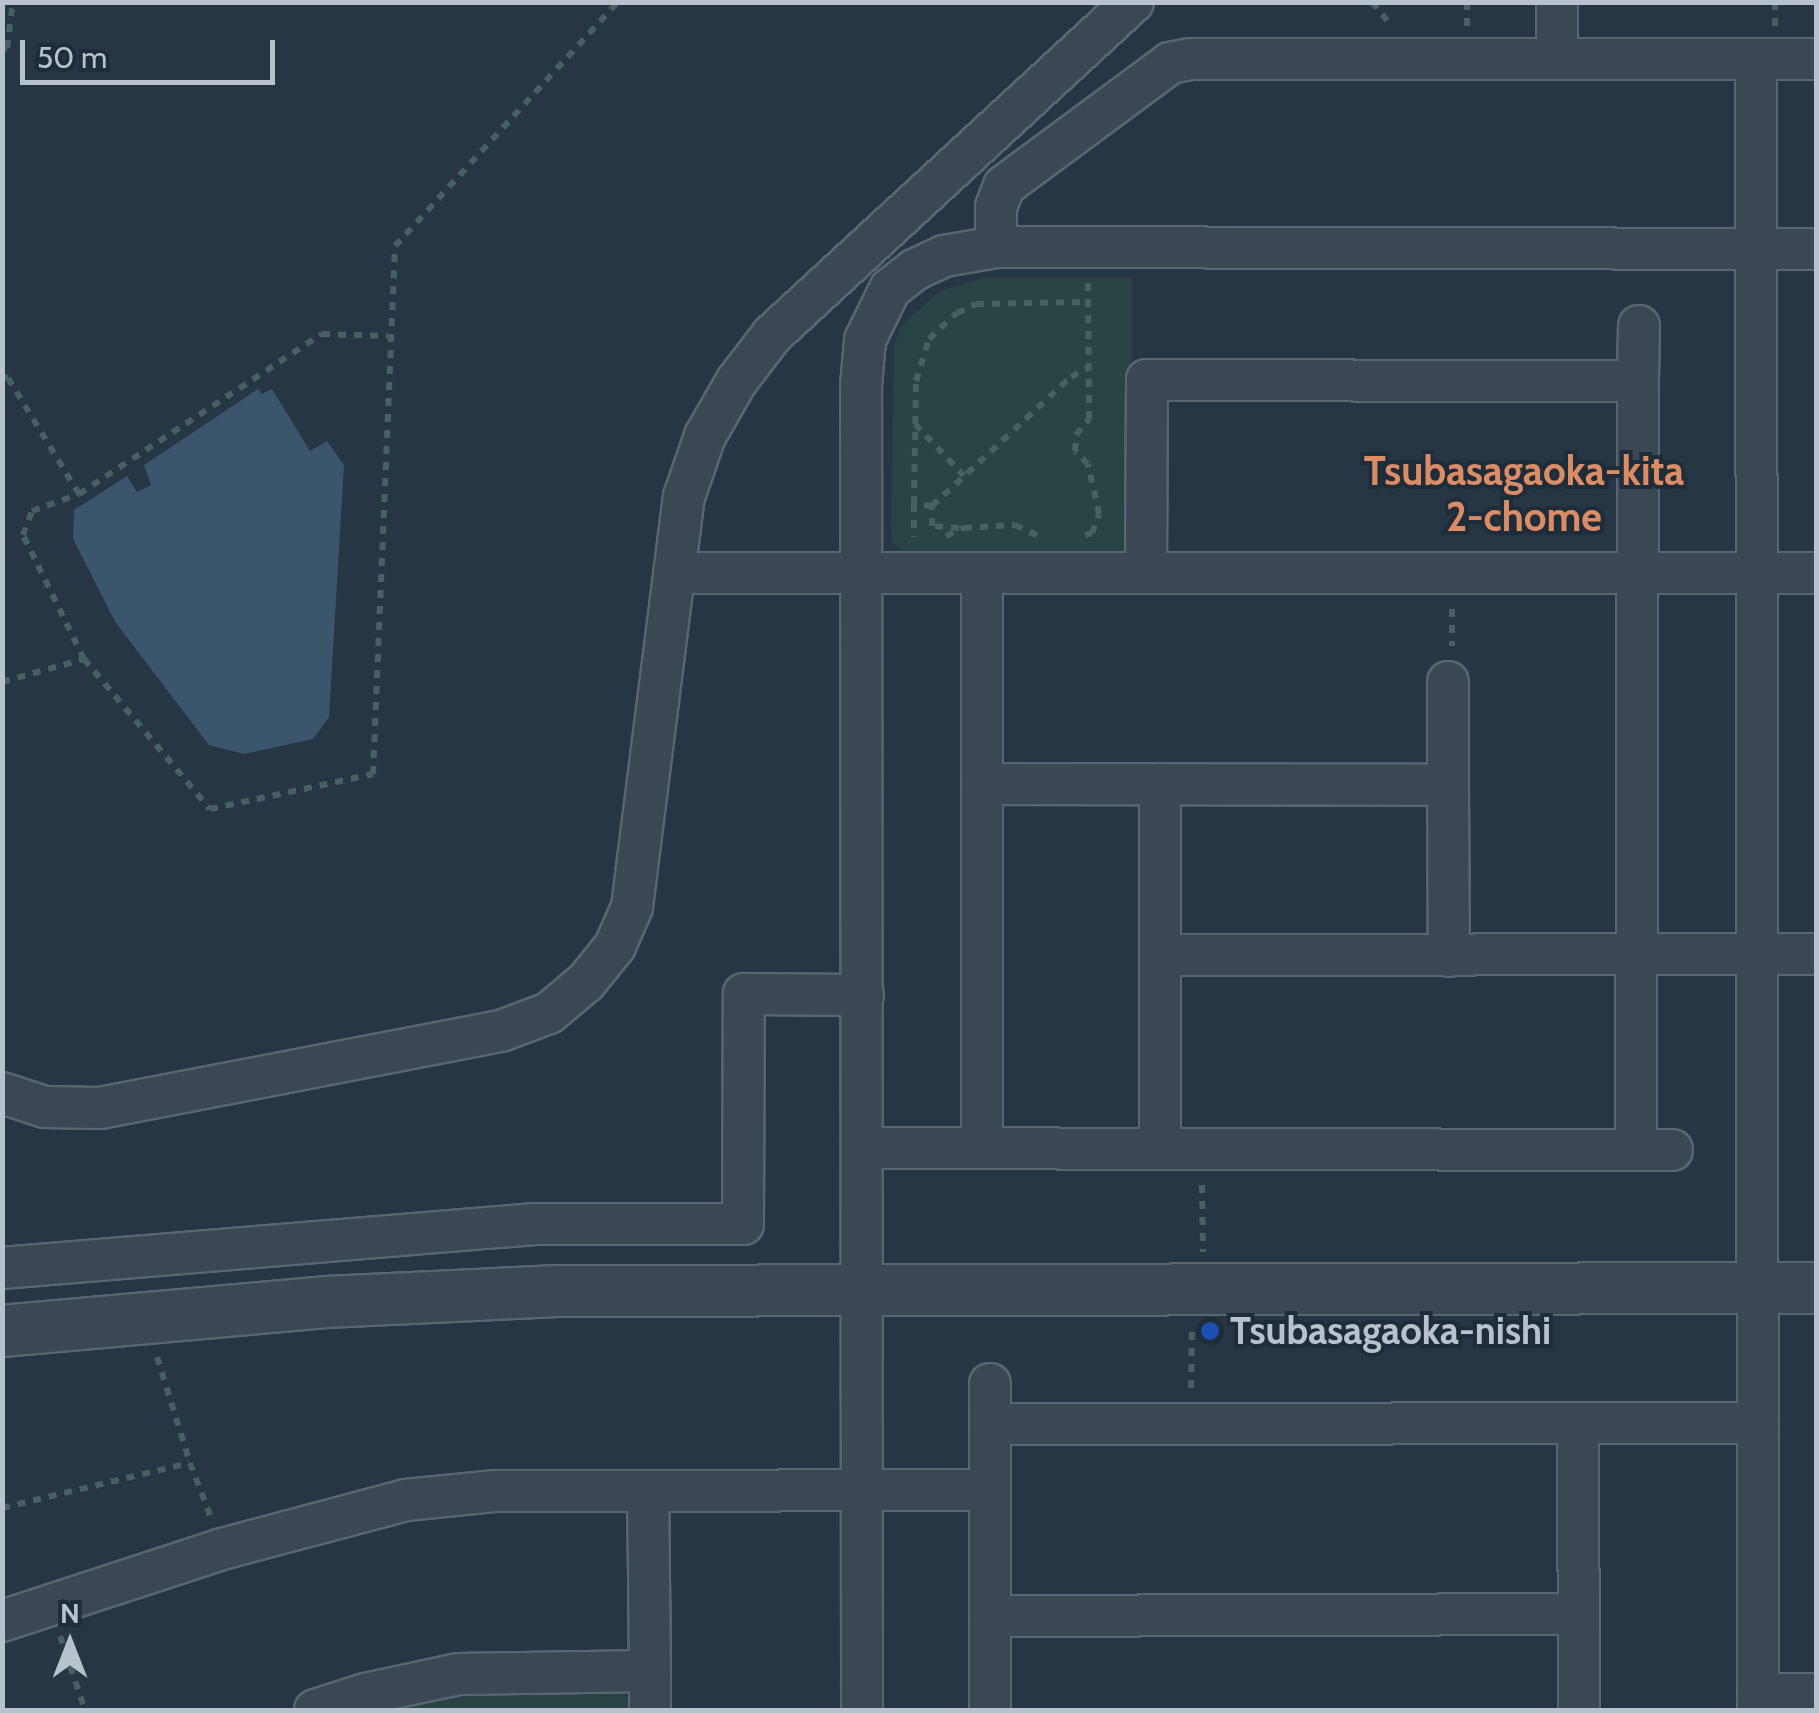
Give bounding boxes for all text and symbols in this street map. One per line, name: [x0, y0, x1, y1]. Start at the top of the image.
scale bar: [25, 20, 280, 82]
text: 50 m: [37, 39, 107, 76]
district label: Tsubasagaoka-kita 2-chome: [1364, 447, 1684, 541]
place label: Tsubasagaoka-nishi: [1230, 1308, 1551, 1354]
marker: Tsubasagaoka-nishi: [1199, 1320, 1221, 1342]
north arrow: [20, 1593, 120, 1693]
text: N: [60, 1596, 80, 1630]

